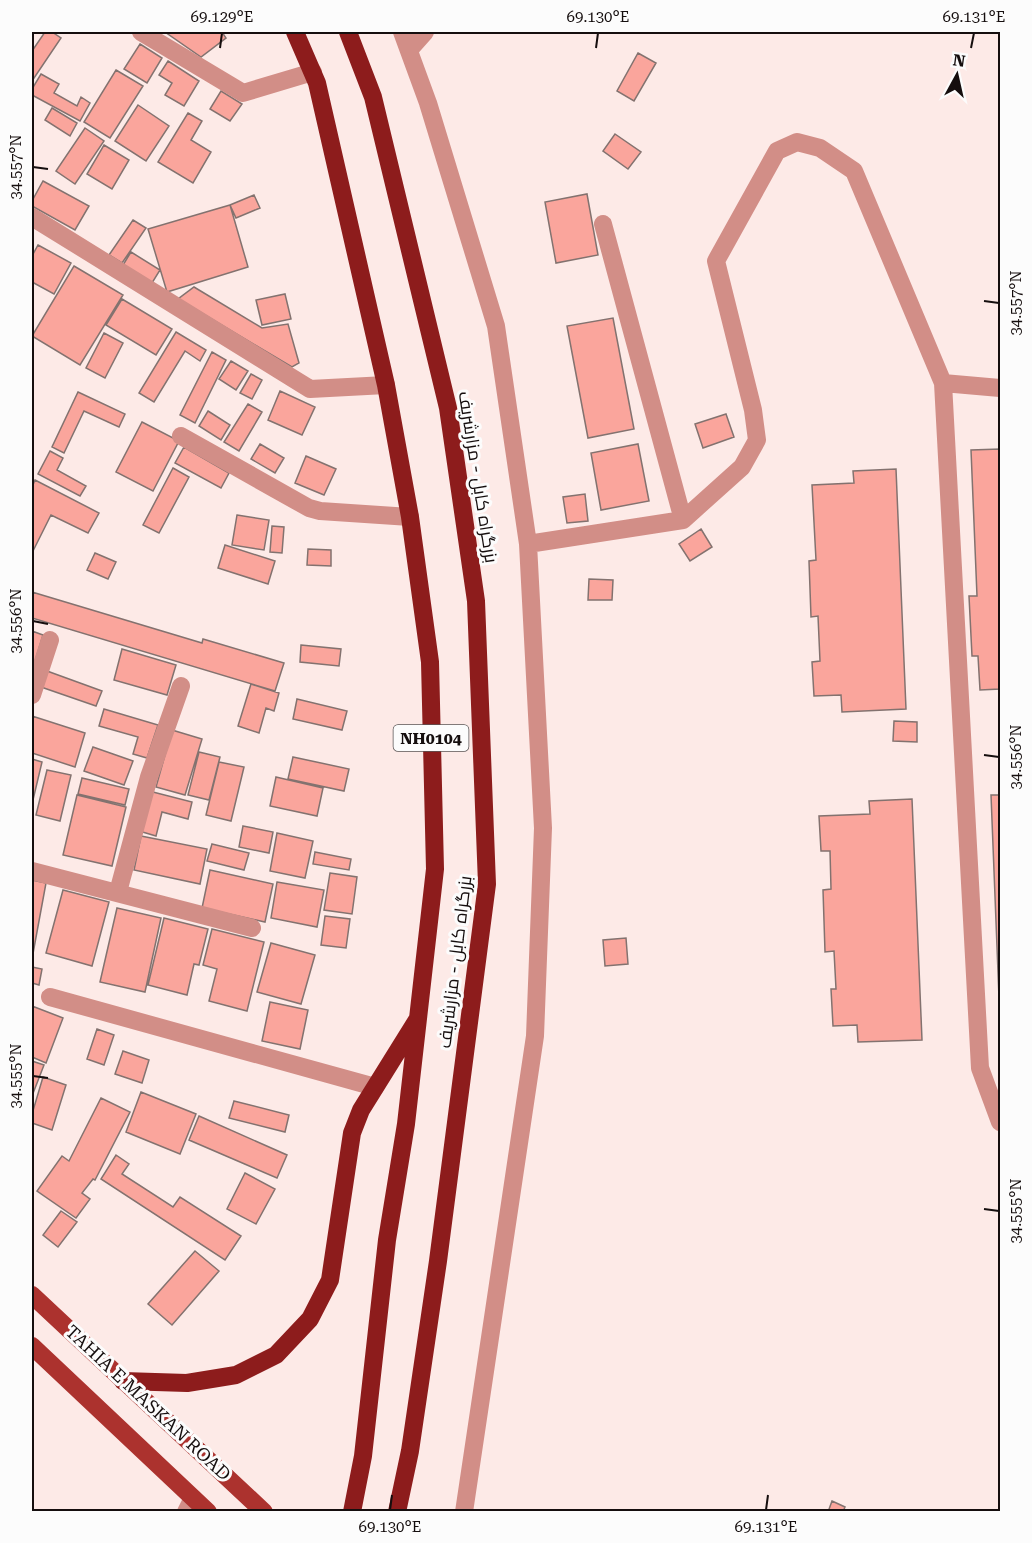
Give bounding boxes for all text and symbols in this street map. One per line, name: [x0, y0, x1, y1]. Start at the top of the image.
text: 69.129°E: [191, 8, 253, 26]
text: 69.130°E: [567, 8, 629, 26]
text: 69.131°E: [943, 8, 1005, 26]
north arrow: [927, 45, 987, 105]
text: N: [952, 50, 966, 71]
text: 34.557°N: [7, 134, 25, 200]
text: 34.557°N: [1007, 270, 1025, 336]
street label: بزرگراه کابل - مزارشریف: [454, 389, 502, 565]
text: 34.556°N: [7, 588, 25, 654]
text: 34.556°N: [1007, 724, 1025, 790]
road number: NH0104: [394, 725, 468, 751]
street label: بزرگراه کابل - مزارشریف: [433, 874, 477, 1050]
text: 34.555°N: [7, 1043, 25, 1109]
text: 34.555°N: [1007, 1178, 1025, 1244]
street label: TAHIA E MASKAN ROAD: [61, 1321, 235, 1485]
text: 69.130°E: [359, 1518, 421, 1536]
text: 69.131°E: [735, 1518, 797, 1536]

